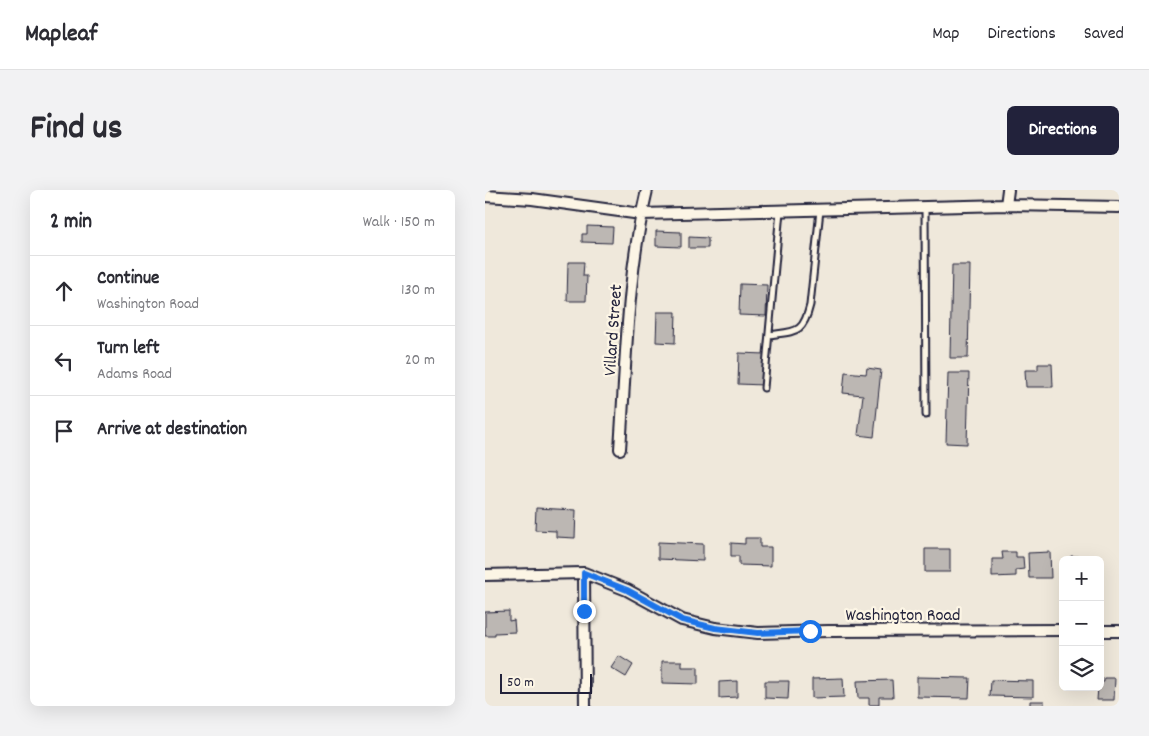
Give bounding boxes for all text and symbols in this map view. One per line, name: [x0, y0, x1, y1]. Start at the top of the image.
text: Mapleaf: [25, 18, 97, 52]
text: Map: [932, 22, 959, 47]
text: Directions: [987, 22, 1056, 47]
text: Saved: [1084, 22, 1124, 47]
text: Find us: [30, 105, 122, 155]
button: Directions: [1007, 106, 1119, 155]
text: 2 min: [50, 208, 92, 238]
text: Walk · 150 m: [363, 211, 435, 234]
text: Continue: [97, 266, 159, 293]
icon: ahead: [50, 277, 78, 305]
text: 130 m: [401, 279, 435, 302]
street label: Villard Street: [599, 283, 630, 377]
text: Washington Road: [97, 293, 199, 316]
text: Turn left: [97, 336, 160, 363]
icon: left: [50, 347, 78, 375]
text: 20 m: [405, 349, 435, 372]
text: Adams Road: [97, 363, 172, 386]
icon: arrive: [50, 417, 78, 445]
text: Arrive at destination: [97, 417, 247, 444]
map controls: [1059, 556, 1104, 691]
button: +: [1059, 556, 1104, 601]
route end: [573, 600, 596, 623]
button: −: [1059, 601, 1104, 646]
street label: Washington Road: [846, 604, 960, 629]
route start: [799, 620, 822, 643]
button: layers: [1059, 646, 1104, 691]
scale bar: [500, 671, 593, 694]
text: 50 m: [507, 673, 534, 693]

